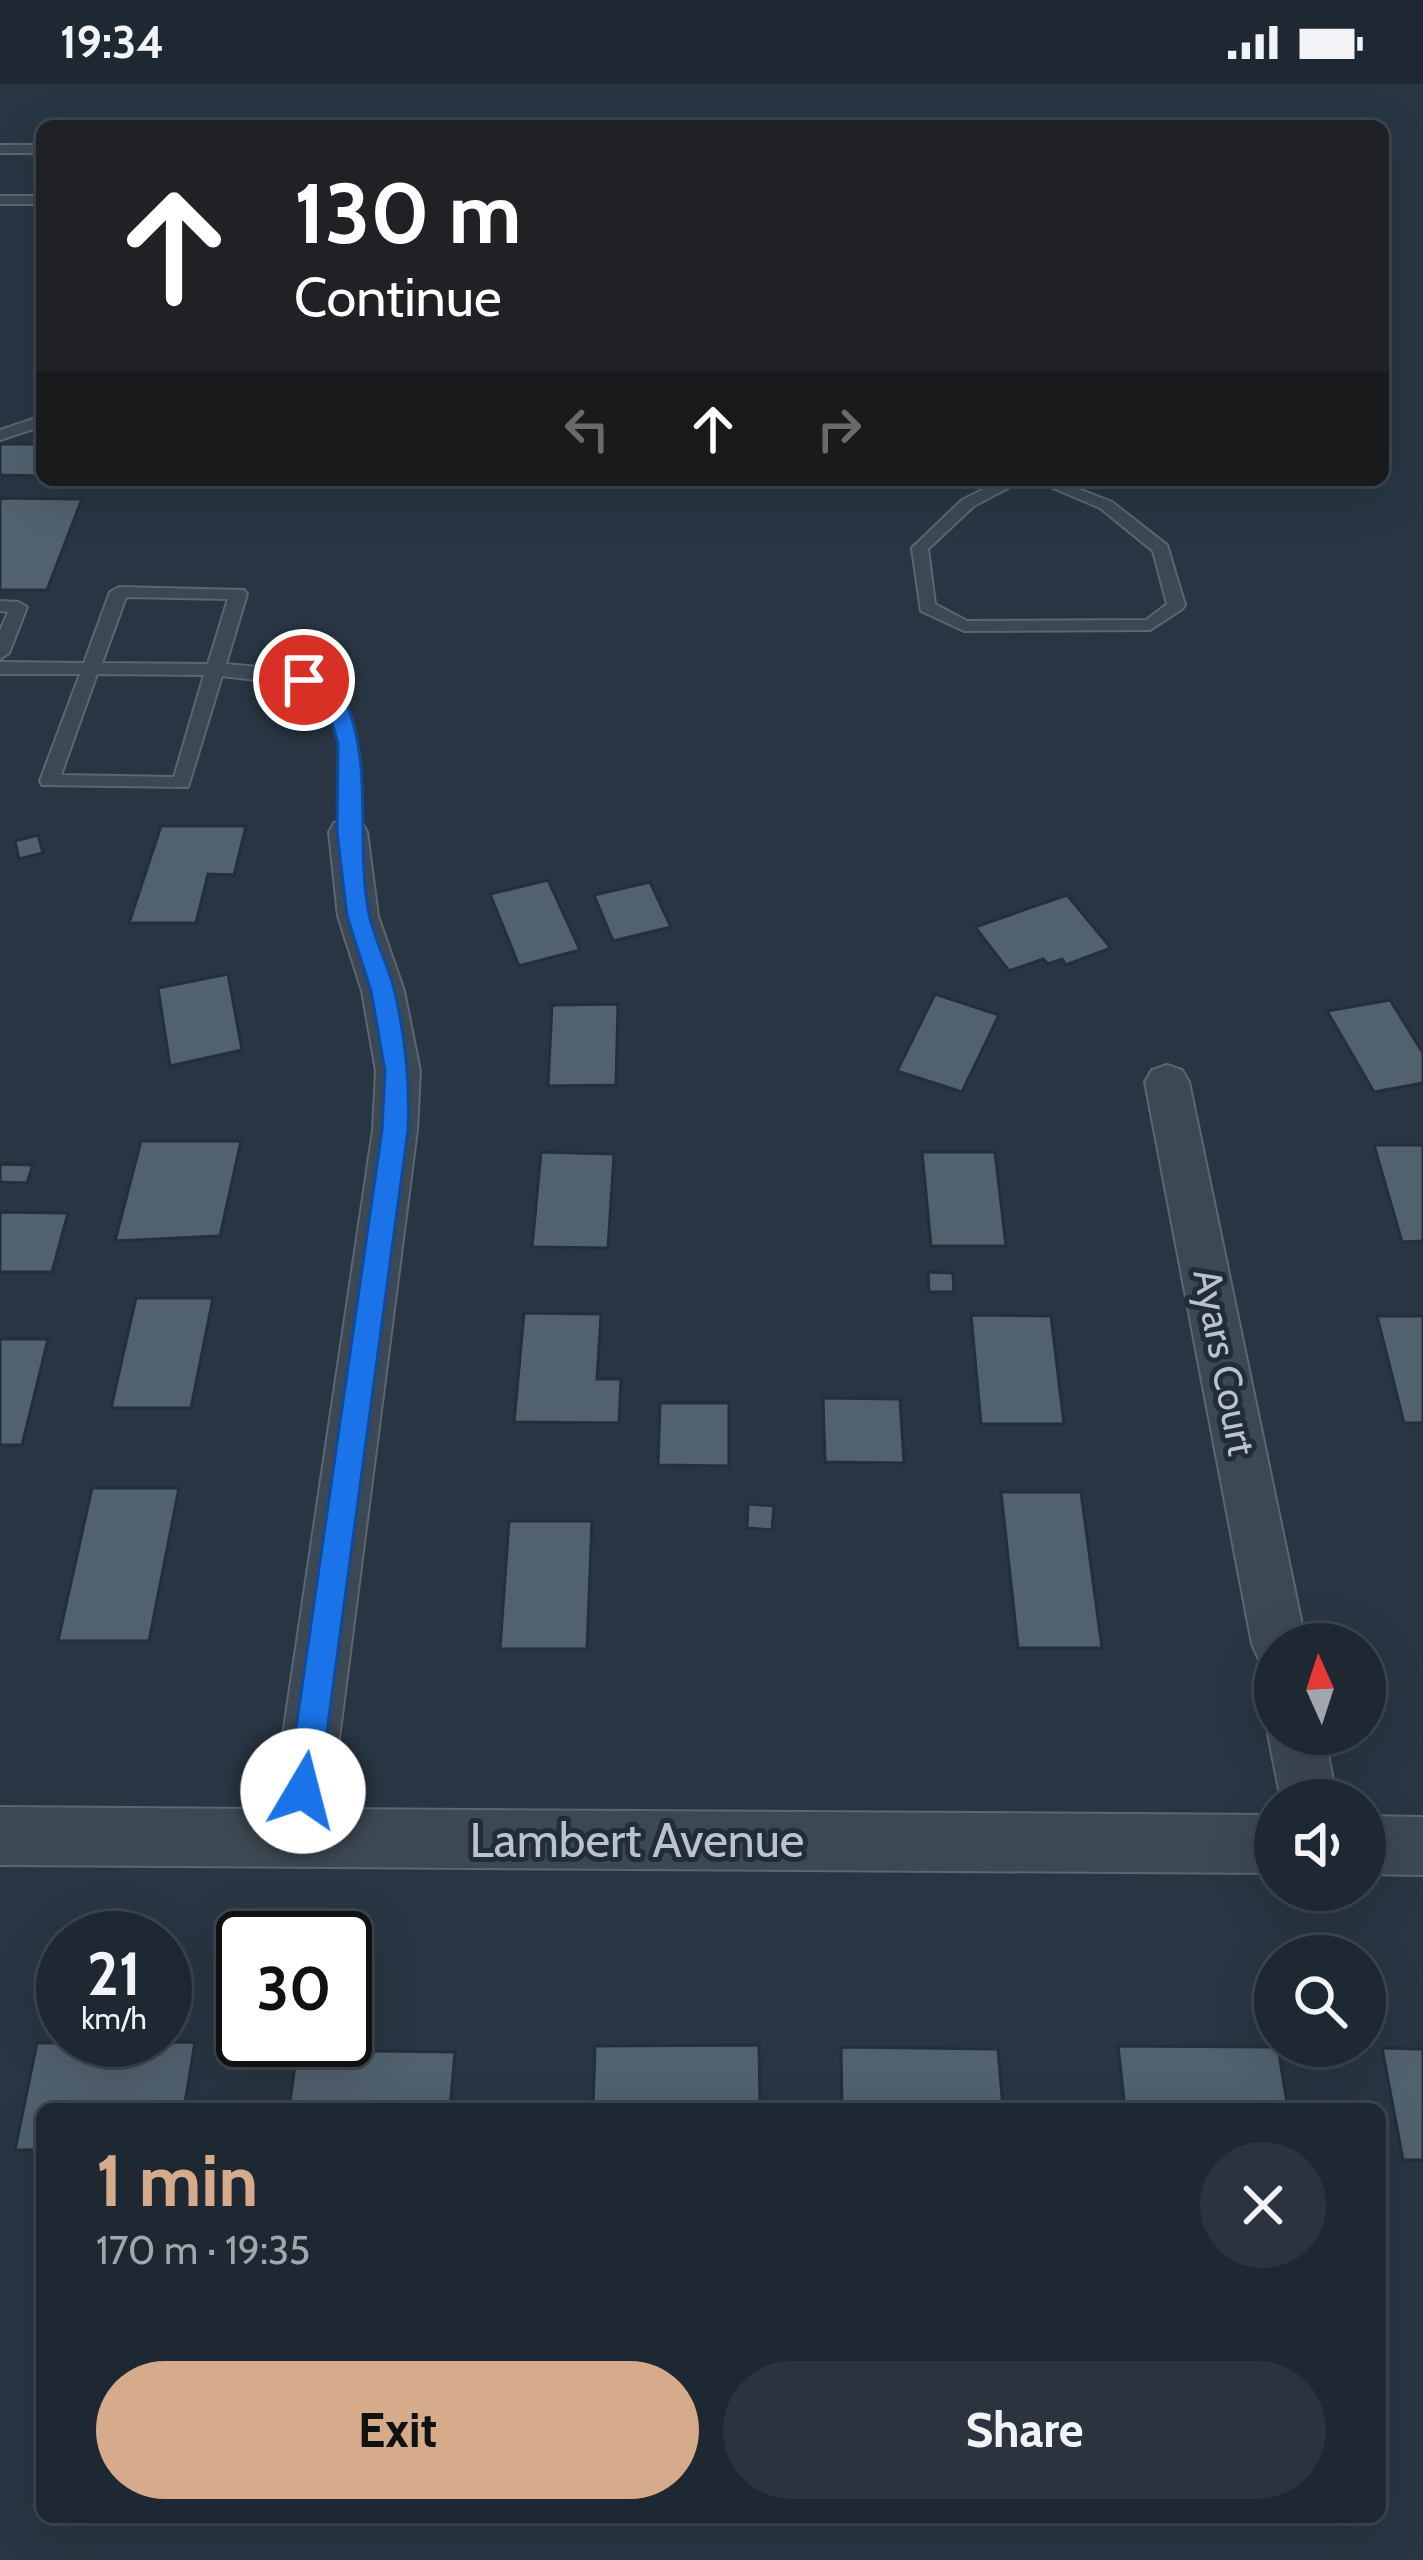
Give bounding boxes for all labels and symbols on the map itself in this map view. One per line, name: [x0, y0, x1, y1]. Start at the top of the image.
pin: [253, 629, 355, 731]
street label: Ayars Court: [1183, 1265, 1267, 1459]
north arrow: [1254, 1623, 1386, 1755]
position arrow: [240, 1728, 366, 1854]
street label: Lambert Avenue: [470, 1811, 804, 1869]
speed limit sign: 30: [216, 1911, 372, 2067]

